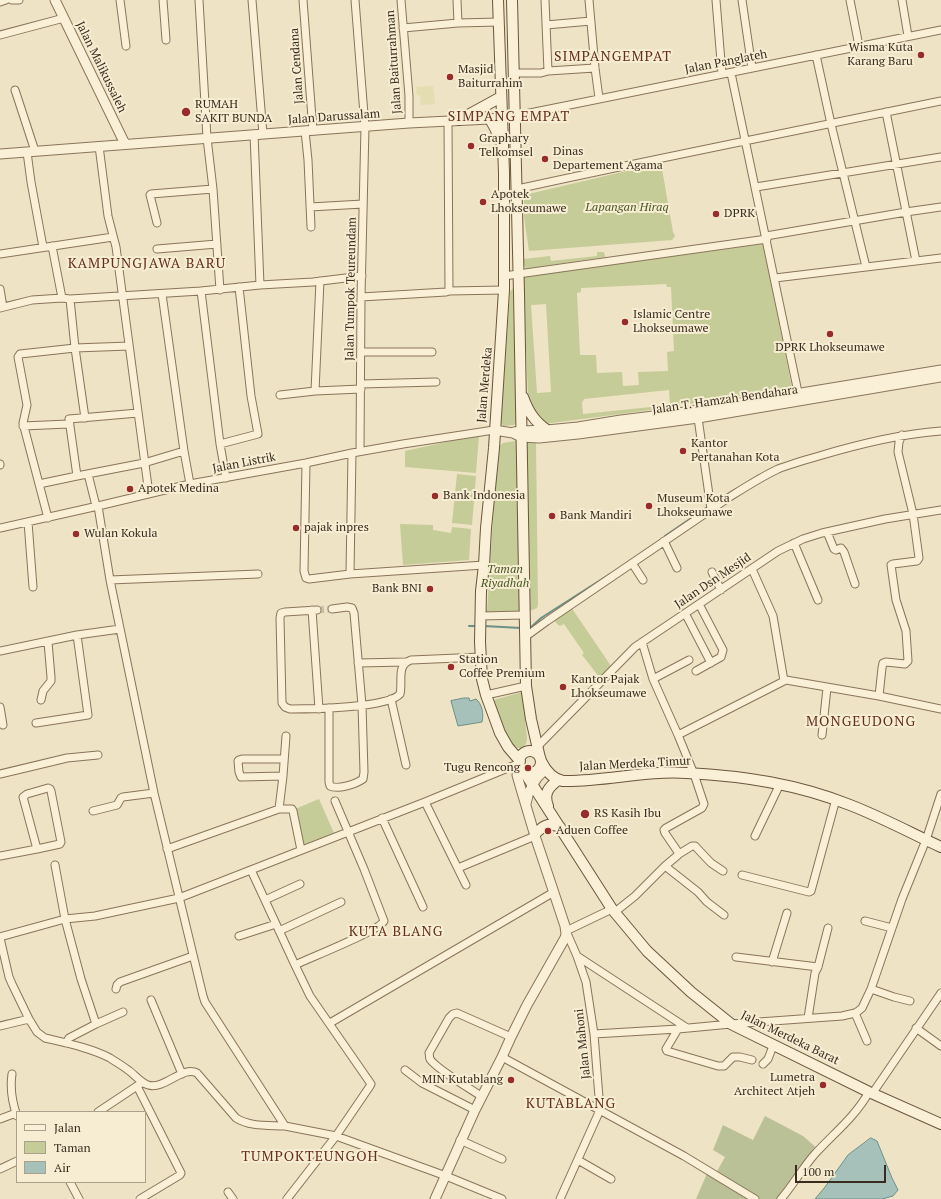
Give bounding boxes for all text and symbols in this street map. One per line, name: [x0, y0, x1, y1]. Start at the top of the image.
street label: Jalan Baiturrahman: [383, 10, 405, 114]
street label: Jalan Malikussaleh: [73, 19, 129, 115]
street label: Jalan Cendana: [287, 27, 307, 105]
place label: Wisma Kuta Karang Baru: [847, 41, 913, 69]
street label: Jalan Panglateh: [684, 47, 768, 77]
district label: SIMPANGEMPAT: [554, 49, 672, 65]
marker: Wisma Kuta Karang Baru: [916, 50, 926, 60]
place label: Masjid Baiturrahim: [458, 63, 523, 91]
marker: Masjid Baiturrahim: [445, 72, 455, 82]
place label: RUMAH SAKIT BUNDA: [195, 98, 272, 126]
marker: RUMAH SAKIT BUNDA: [180, 106, 192, 118]
street label: Jalan Darussalam: [287, 107, 381, 127]
district label: SIMPANG EMPAT: [448, 109, 570, 125]
place label: Graphary Telkomsel: [479, 132, 533, 160]
marker: Graphary Telkomsel: [466, 141, 476, 151]
place label: Dinas Departement Agama: [553, 145, 663, 173]
marker: Dinas Departement Agama: [540, 154, 550, 164]
place label: Apotek Lhokseumawe: [491, 188, 567, 216]
marker: Apotek Lhokseumawe: [478, 197, 488, 207]
park label: Lapangan Hiraq: [585, 201, 669, 215]
place label: DPRK: [724, 207, 755, 221]
marker: DPRK: [711, 209, 721, 219]
street label: Jalan Tumpok Teureundam: [343, 217, 359, 361]
district label: KAMPUNGJAWA BARU: [68, 256, 226, 272]
place label: Islamic Centre Lhokseumawe: [633, 308, 710, 336]
marker: Islamic Centre Lhokseumawe: [620, 317, 630, 327]
marker: DPRK Lhokseumawe: [825, 329, 835, 339]
place label: DPRK Lhokseumawe: [775, 341, 885, 355]
street label: Jalan Merdeka: [475, 347, 495, 423]
street label: Jalan T. Hamzah Bendahara: [651, 383, 799, 417]
place label: Kantor Pertanahan Kota: [691, 437, 779, 465]
marker: Kantor Pertanahan Kota: [678, 446, 688, 456]
street label: Jalan Listrik: [211, 450, 277, 476]
place label: Apotek Medina: [138, 482, 219, 496]
marker: Apotek Medina: [125, 484, 135, 494]
place label: Bank Indonesia: [443, 489, 525, 503]
marker: Bank Indonesia: [430, 491, 440, 501]
place label: Museum Kota Lhokseumawe: [657, 492, 733, 520]
marker: Museum Kota Lhokseumawe: [644, 501, 654, 511]
place label: Bank Mandiri: [560, 509, 632, 523]
marker: Bank Mandiri: [547, 511, 557, 521]
place label: pajak inpres: [304, 521, 369, 535]
marker: pajak inpres: [291, 523, 301, 533]
place label: Wulan Kokula: [84, 527, 158, 541]
marker: Wulan Kokula: [71, 529, 81, 539]
street label: Jalan Dsn Mesjid: [672, 550, 754, 612]
park label: Taman Riyadhah: [481, 563, 529, 591]
place label: Bank BNI: [372, 582, 422, 596]
marker: Bank BNI: [425, 584, 435, 594]
place label: Station Coffee Premium: [459, 653, 545, 681]
marker: Station Coffee Premium: [446, 662, 456, 672]
place label: Kantor Pajak Lhokseumawe: [571, 673, 647, 701]
marker: Kantor Pajak Lhokseumawe: [558, 682, 568, 692]
district label: MONGEUDONG: [806, 714, 916, 730]
street label: Jalan Merdeka Timur: [579, 754, 691, 774]
place label: Tugu Rencong: [444, 761, 520, 775]
marker: Tugu Rencong: [523, 763, 533, 773]
place label: RS Kasih Ibu: [594, 807, 661, 821]
marker: RS Kasih Ibu: [579, 808, 591, 820]
place label: Aduen Coffee: [556, 824, 628, 838]
marker: Aduen Coffee: [543, 826, 553, 836]
district label: KUTA BLANG: [349, 924, 443, 940]
street label: Jalan Mahoni: [572, 1008, 594, 1080]
street label: Jalan Merdeka Barat: [739, 1008, 841, 1068]
place label: Lumetra Architect Atjeh: [734, 1071, 815, 1099]
place label: MIN Kutablang: [422, 1073, 503, 1087]
marker: MIN Kutablang: [506, 1075, 516, 1085]
marker: Lumetra Architect Atjeh: [818, 1080, 828, 1090]
district label: KUTABLANG: [526, 1096, 616, 1112]
legend: [16, 1111, 146, 1183]
text: Jalan: [54, 1120, 81, 1135]
text: Taman: [54, 1140, 91, 1155]
district label: TUMPOKTEUNGOH: [241, 1149, 379, 1165]
scale bar: [797, 1157, 888, 1183]
text: Air: [54, 1160, 70, 1175]
text: 100 m: [802, 1164, 834, 1179]

